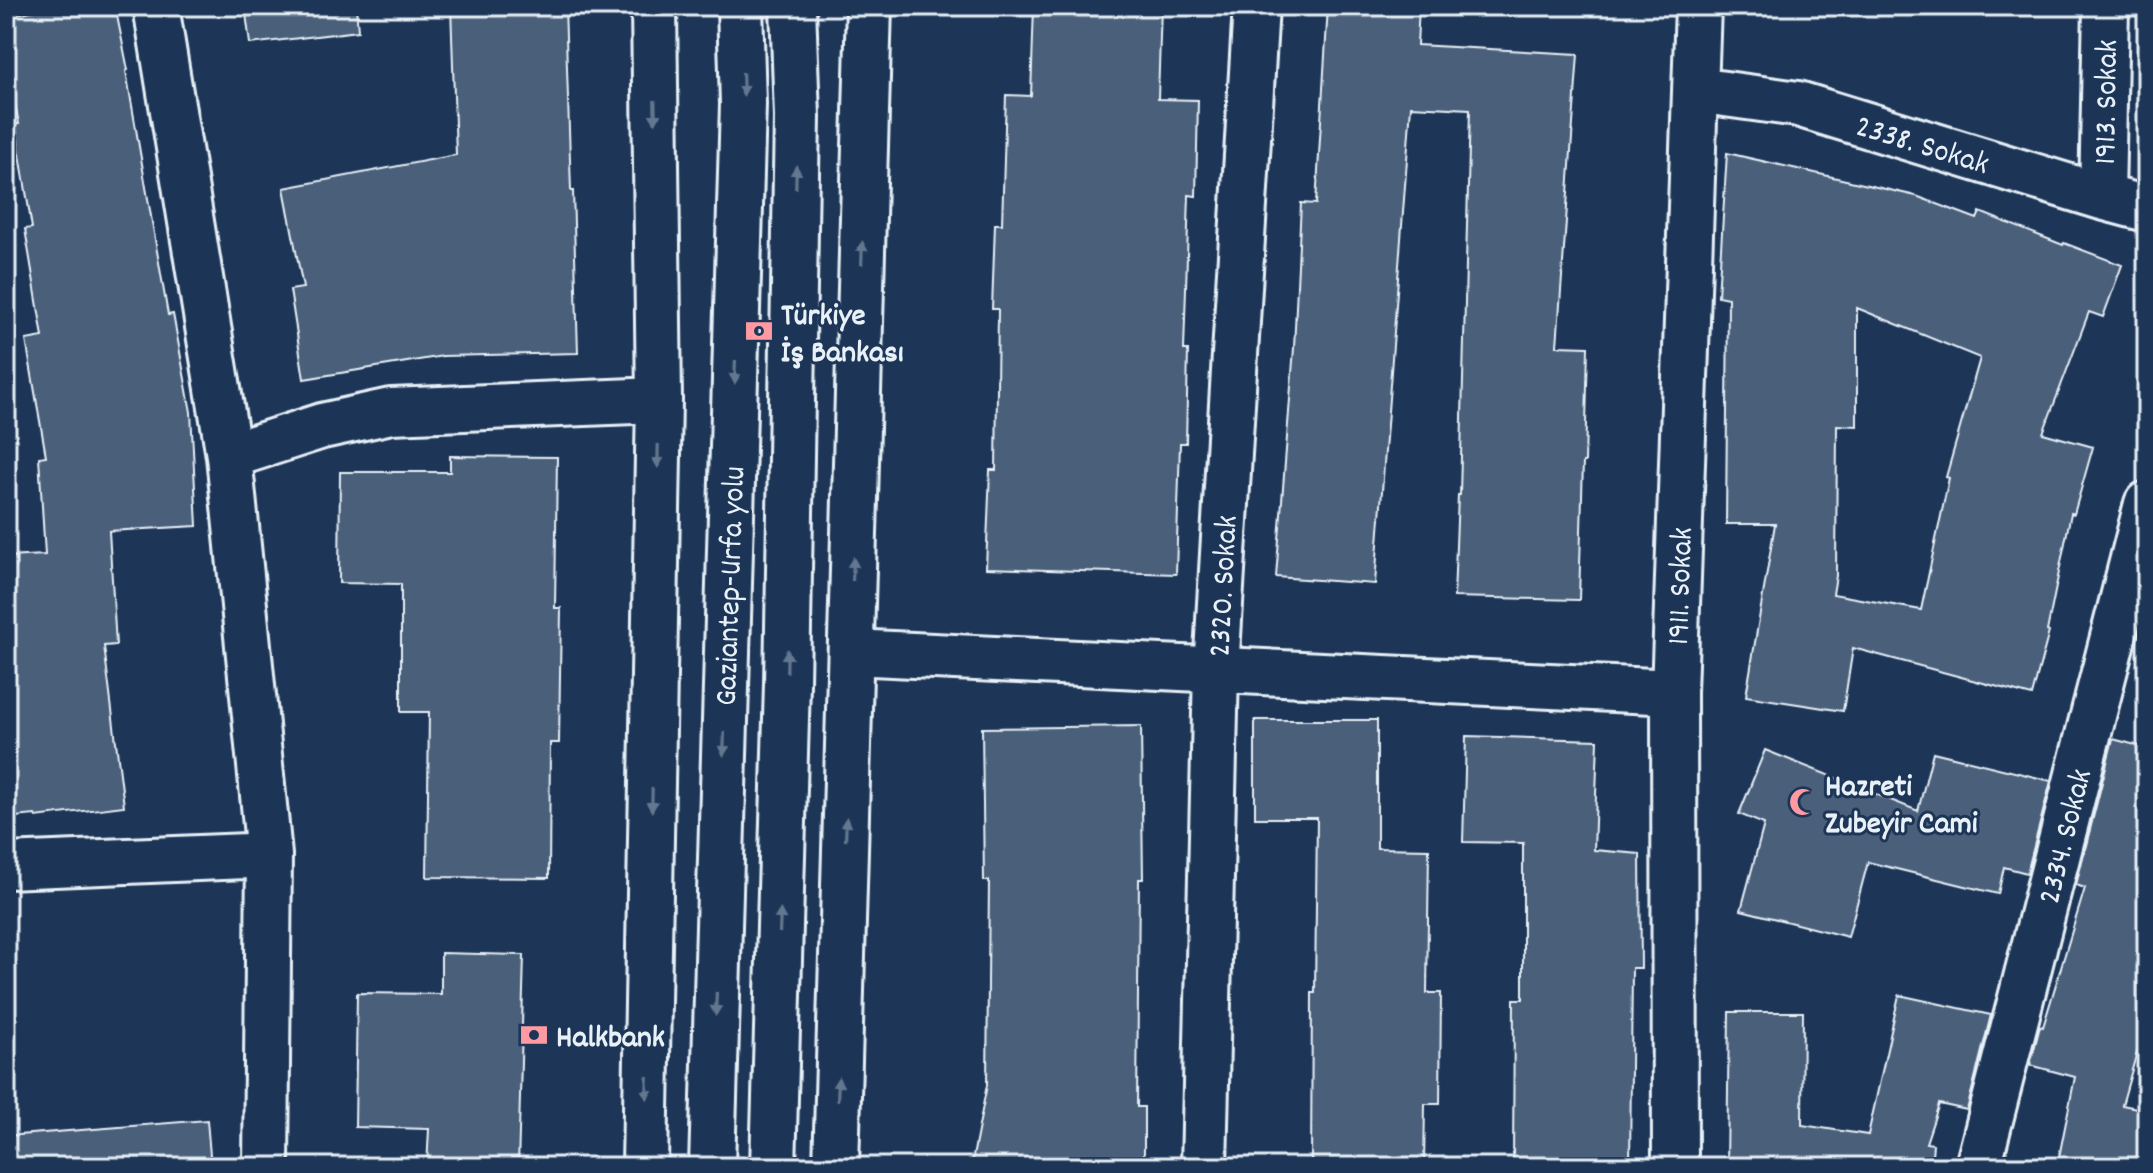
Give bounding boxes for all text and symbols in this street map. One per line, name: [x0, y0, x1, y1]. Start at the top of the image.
street label: 1913. Sokak: [2085, 39, 2133, 165]
one-way arrow: [736, 72, 749, 97]
one-way arrow: [649, 100, 661, 125]
street label: 2338. Sokak: [1849, 106, 1994, 190]
one-way arrow: [790, 164, 802, 189]
one-way arrow: [856, 240, 869, 265]
place label: Türkiye İş Bankası: [781, 295, 904, 378]
bank icon: Türkiye İş Bankası: [744, 316, 774, 346]
one-way arrow: [729, 360, 741, 385]
one-way arrow: [652, 444, 664, 469]
street label: Gaziantep-Urfa yolu: [706, 465, 760, 707]
street label: 2320. Sokak: [1199, 514, 1253, 658]
street label: 1911. Sokak: [1658, 526, 1708, 646]
one-way arrow: [847, 556, 860, 581]
one-way arrow: [781, 648, 794, 673]
one-way arrow: [717, 732, 730, 757]
street label: 2334. Sokak: [2029, 765, 2107, 910]
place label: Hazreti Zubeyir Cami: [1825, 766, 1978, 849]
mosque icon: Hazreti Zubeyir Cami: [1788, 787, 1818, 817]
one-way arrow: [646, 788, 658, 813]
one-way arrow: [839, 816, 852, 841]
one-way arrow: [774, 908, 786, 933]
one-way arrow: [710, 992, 723, 1017]
place label: Halkbank: [556, 1017, 665, 1063]
bank icon: Halkbank: [519, 1020, 549, 1050]
one-way arrow: [640, 1076, 653, 1101]
one-way arrow: [832, 1076, 845, 1101]

